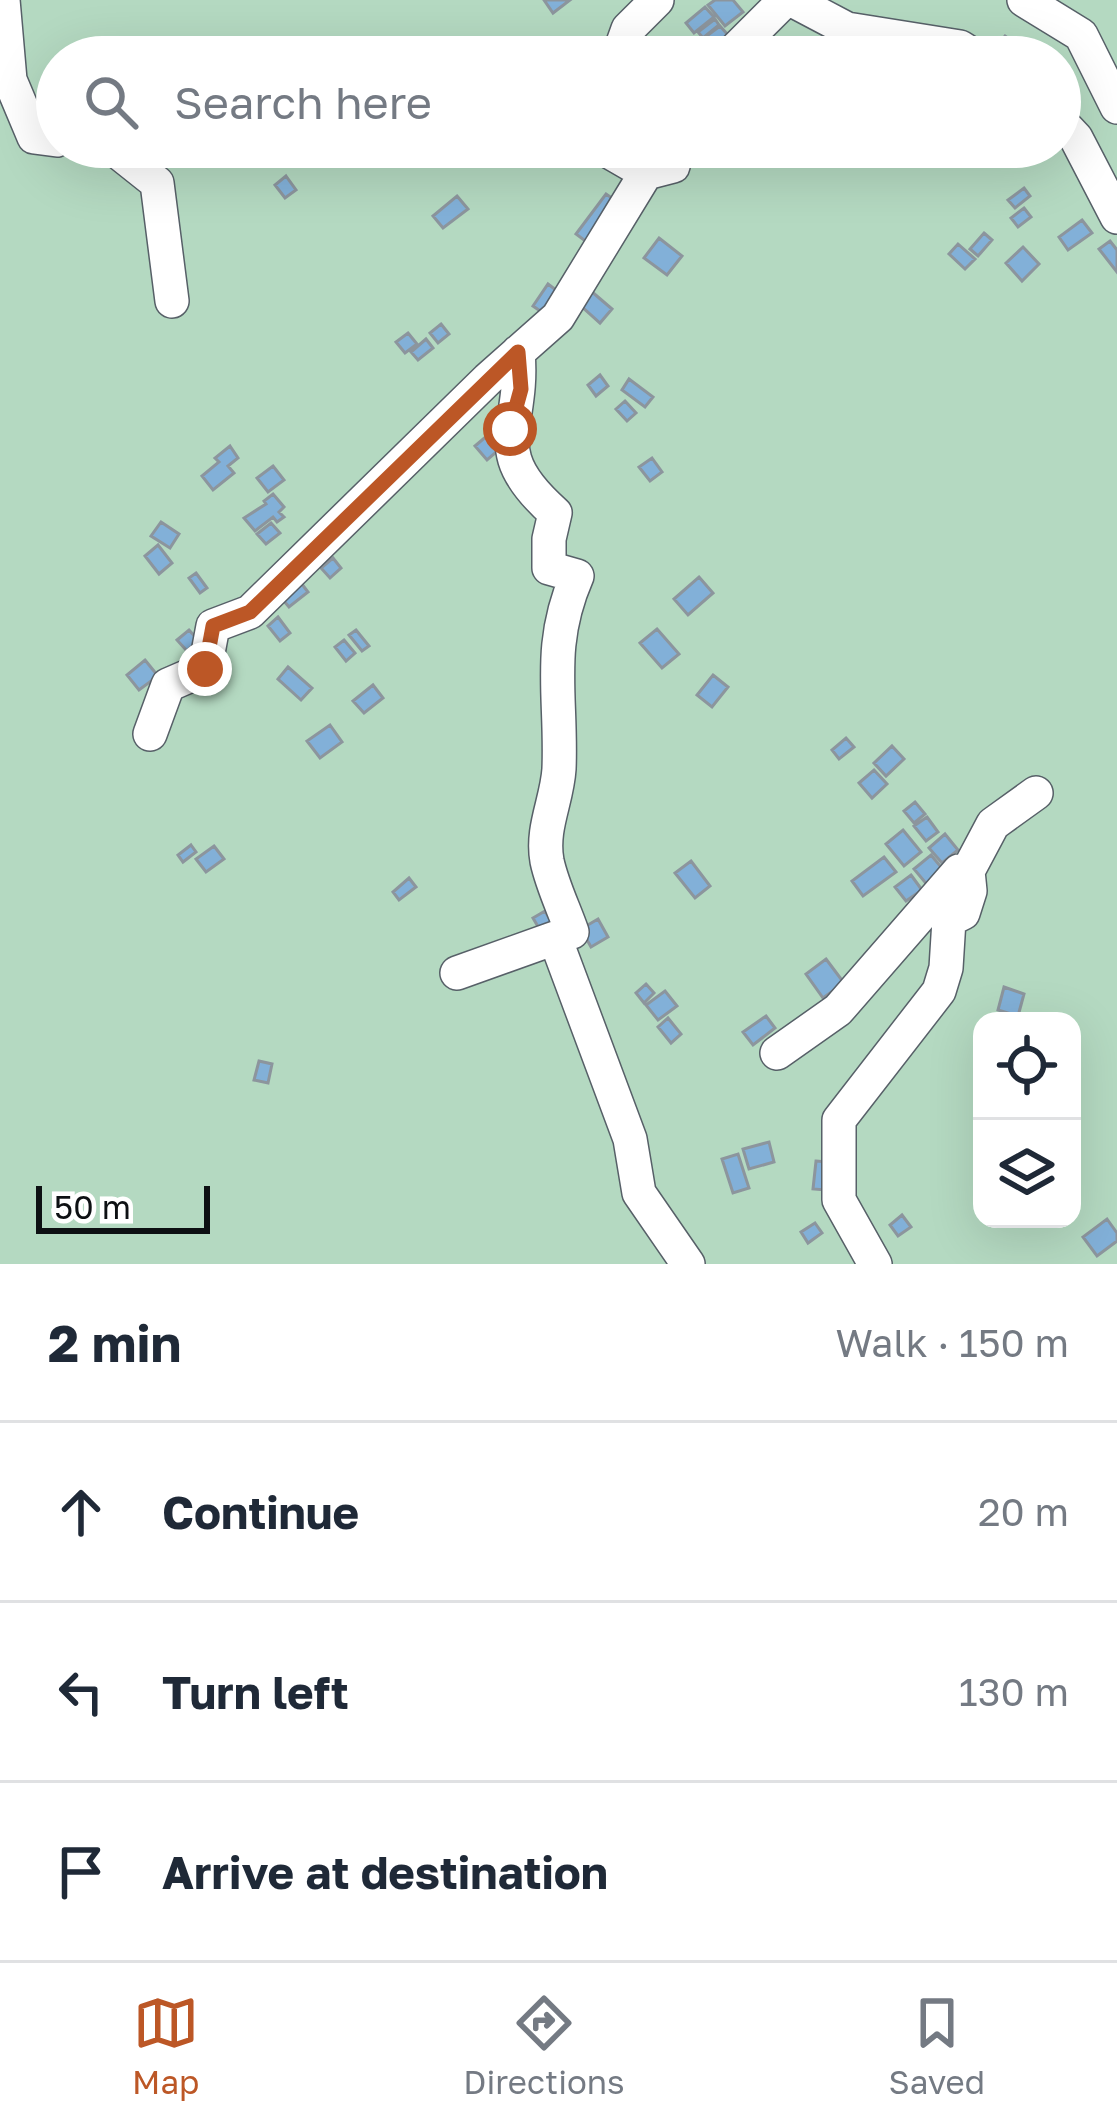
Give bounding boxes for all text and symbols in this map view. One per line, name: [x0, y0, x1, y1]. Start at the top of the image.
search box: [36, 36, 1081, 168]
icon: search: [78, 69, 144, 135]
text: Search here: [174, 75, 432, 129]
route start: [483, 402, 537, 456]
route end: [178, 642, 232, 696]
map controls: [973, 1012, 1081, 1228]
button: locate: [973, 1012, 1081, 1120]
button: layers: [973, 1120, 1081, 1228]
scale bar: [36, 1180, 210, 1233]
text: 50 m: [54, 1187, 131, 1226]
text: 2 min: [48, 1312, 181, 1373]
text: Walk · 150 m: [835, 1319, 1069, 1366]
icon: ahead: [48, 1479, 114, 1545]
text: Continue: [162, 1485, 359, 1539]
text: 20 m: [978, 1488, 1069, 1535]
icon: left: [48, 1659, 114, 1725]
text: Turn left: [162, 1665, 349, 1719]
text: 130 m: [959, 1668, 1069, 1715]
icon: arrive: [48, 1839, 114, 1905]
text: Arrive at destination: [162, 1845, 608, 1899]
tab: Map: [132, 1990, 199, 2101]
tab: Directions: [463, 1990, 625, 2101]
tab: Saved: [889, 1990, 985, 2101]

